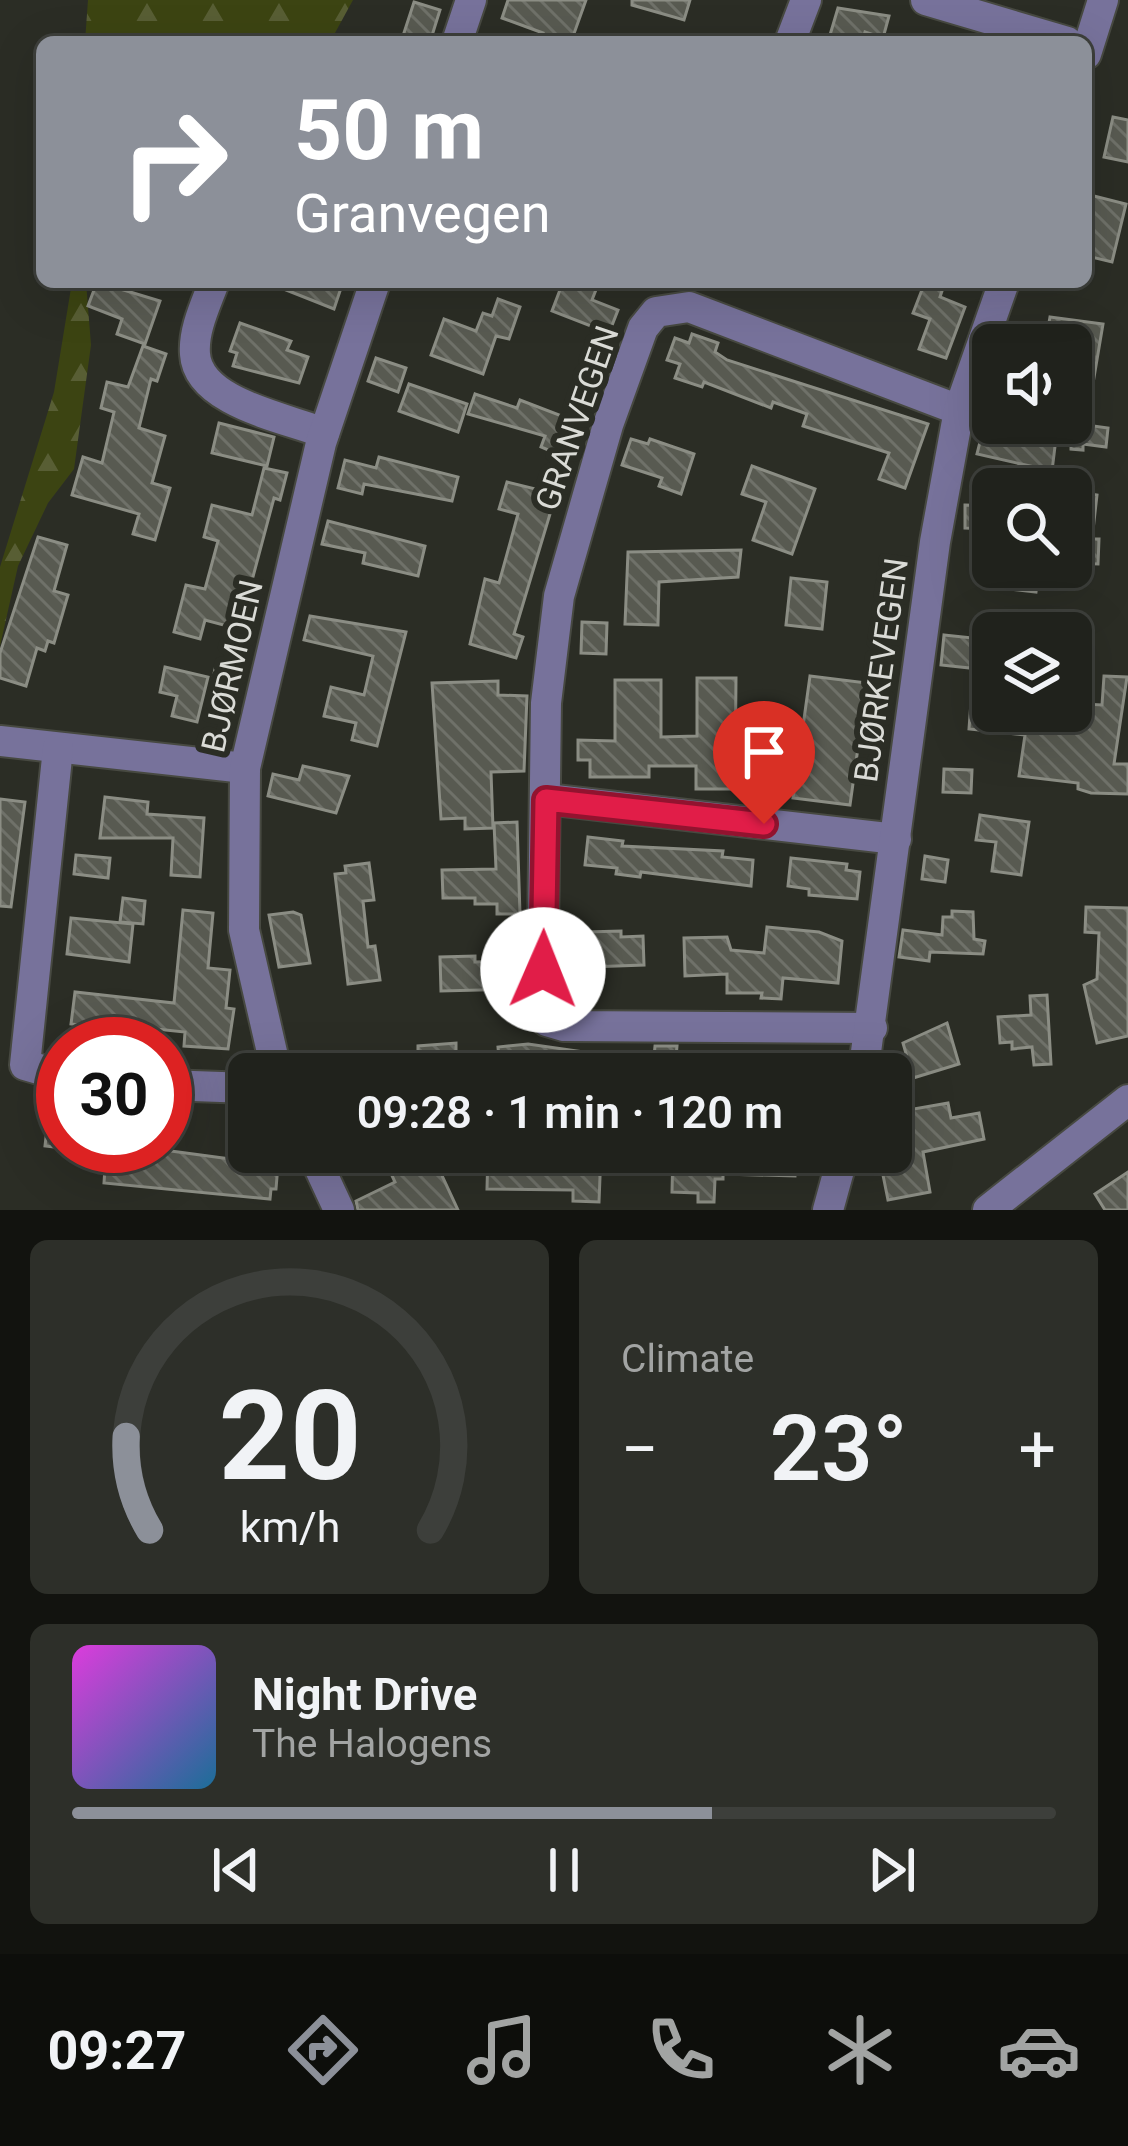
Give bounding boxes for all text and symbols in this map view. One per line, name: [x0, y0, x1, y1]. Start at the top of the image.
text: 50 m: [294, 81, 484, 180]
icon: right: [96, 84, 252, 240]
text: Granvegen: [294, 182, 550, 245]
street label: GRANVEGEN: [527, 321, 627, 515]
map controls: [972, 324, 1092, 732]
button: sound: [972, 324, 1092, 444]
button: search: [972, 468, 1092, 588]
street label: BJØRKEVEGEN: [846, 555, 916, 785]
street label: BJØRMOEN: [193, 576, 271, 756]
button: layers: [972, 612, 1092, 732]
pin: [713, 701, 815, 824]
icon: arrive: [731, 719, 797, 785]
position arrow: [480, 907, 606, 1033]
speed limit sign: 30: [36, 1017, 192, 1173]
text: 09:28 · 1 min · 120 m: [357, 1086, 783, 1139]
text: Climate: [621, 1336, 754, 1382]
text: 20: [218, 1363, 361, 1509]
text: 23°: [770, 1397, 907, 1502]
text: −: [621, 1411, 659, 1488]
text: +: [1019, 1411, 1056, 1488]
text: km/h: [239, 1502, 340, 1552]
text: Night Drive: [252, 1668, 477, 1721]
text: The Halogens: [252, 1721, 492, 1767]
icon: previous: [203, 1837, 269, 1903]
icon: pause: [531, 1837, 597, 1903]
icon: next: [859, 1837, 925, 1903]
icon: directions: [281, 2008, 365, 2092]
icon: music: [460, 2008, 544, 2092]
icon: phone: [639, 2008, 723, 2092]
icon: climate: [818, 2008, 902, 2092]
icon: car: [997, 2008, 1081, 2092]
text: 09:27: [47, 2019, 187, 2082]

